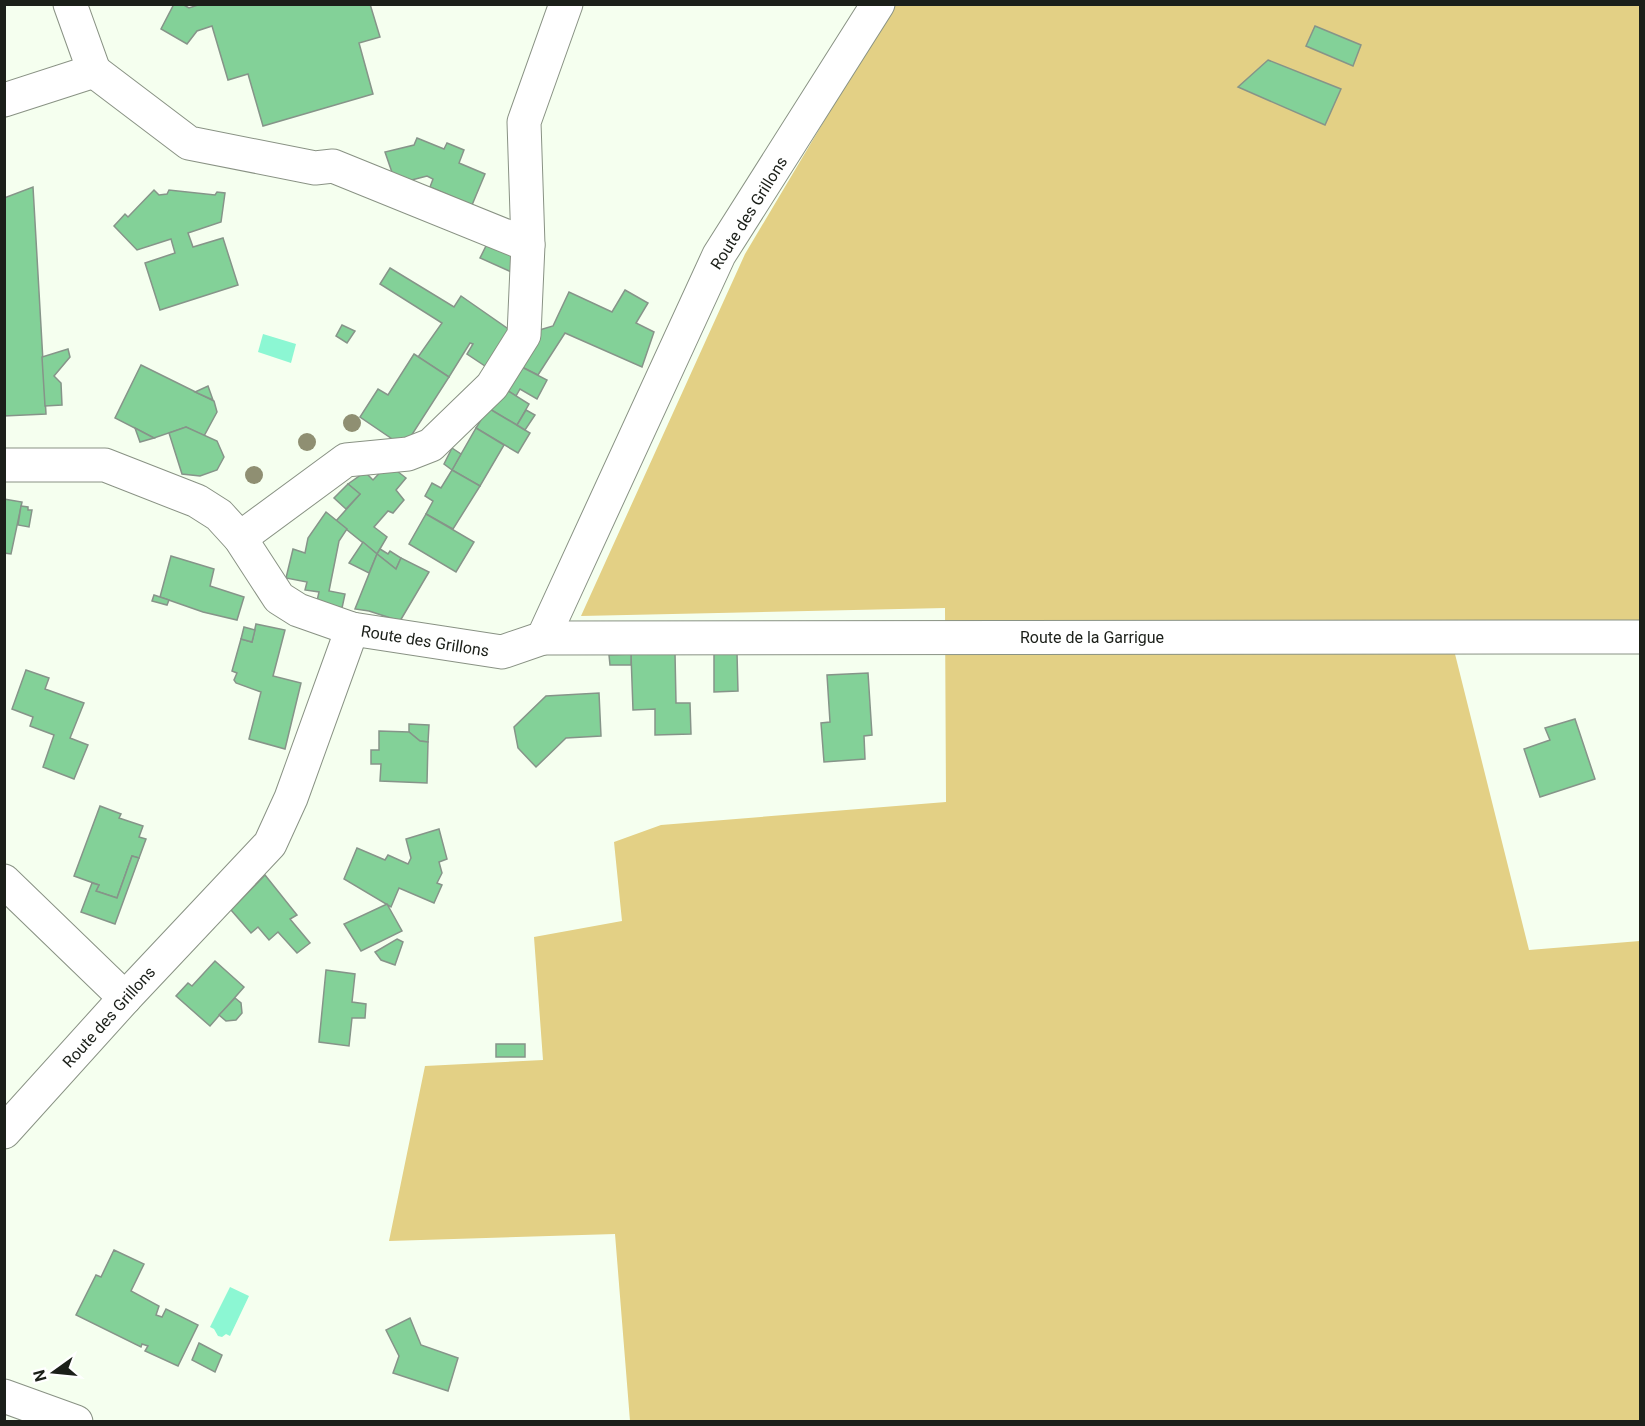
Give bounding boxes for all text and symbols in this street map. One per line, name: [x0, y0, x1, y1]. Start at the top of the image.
street label: Route des Grillons: [707, 153, 791, 273]
street label: Route des Grillons: [360, 621, 490, 661]
street label: Route de la Garrigue: [1020, 628, 1164, 647]
street label: Route des Grillons: [59, 963, 159, 1071]
north arrow: [24, 1342, 84, 1402]
text: N: [29, 1368, 51, 1384]

